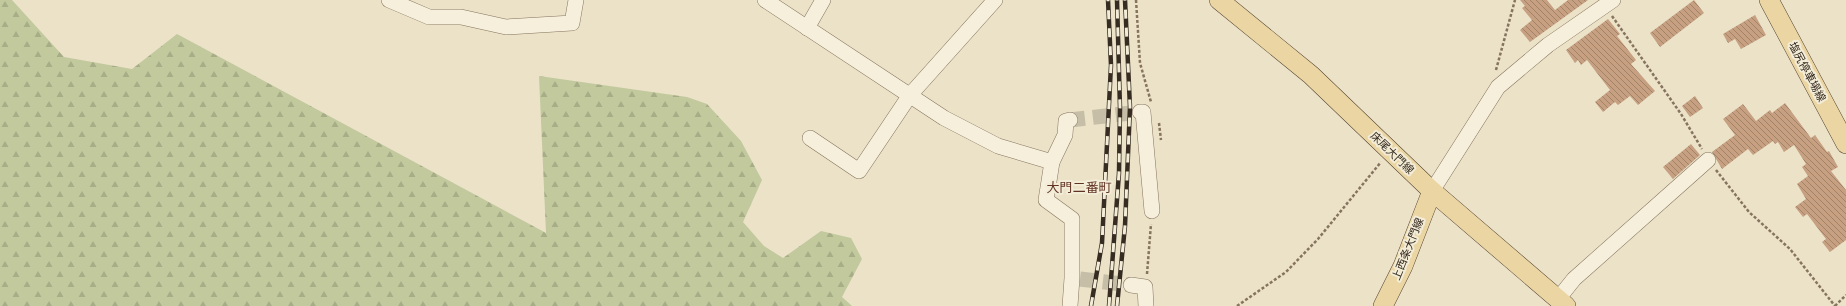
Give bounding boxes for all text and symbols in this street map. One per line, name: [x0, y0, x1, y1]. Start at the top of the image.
street label: 塩尻停車場線: [1785, 39, 1829, 105]
street label: 床尾大門線: [1367, 129, 1417, 177]
district label: 大門二番町: [1046, 179, 1112, 196]
street label: 上西条大門線: [1389, 216, 1427, 282]

